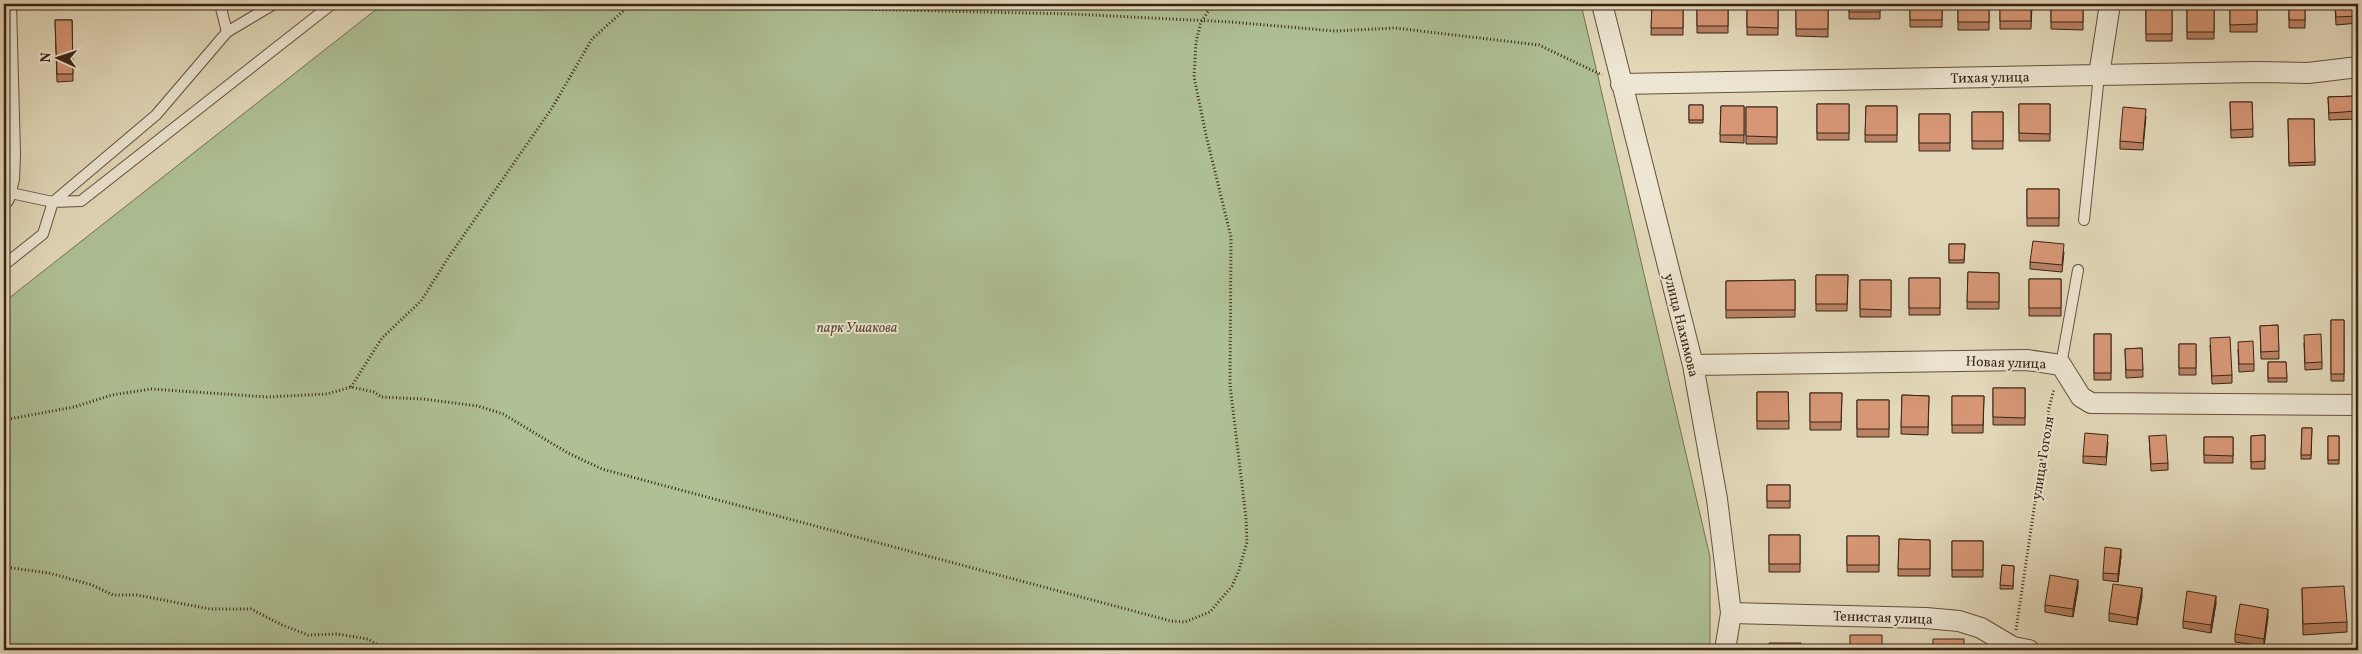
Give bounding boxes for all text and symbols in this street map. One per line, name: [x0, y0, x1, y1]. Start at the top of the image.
north arrow: [32, 32, 82, 82]
text: N: [37, 52, 56, 63]
street label: Тихая улица: [1950, 68, 2030, 89]
street label: улица Нахимова: [1658, 272, 1703, 379]
park label: парк Ушакова: [817, 319, 898, 338]
street label: Новая улица: [1965, 353, 2047, 374]
street label: улица Гоголя: [2027, 415, 2059, 501]
street label: Тенистая улица: [1833, 607, 1933, 630]

